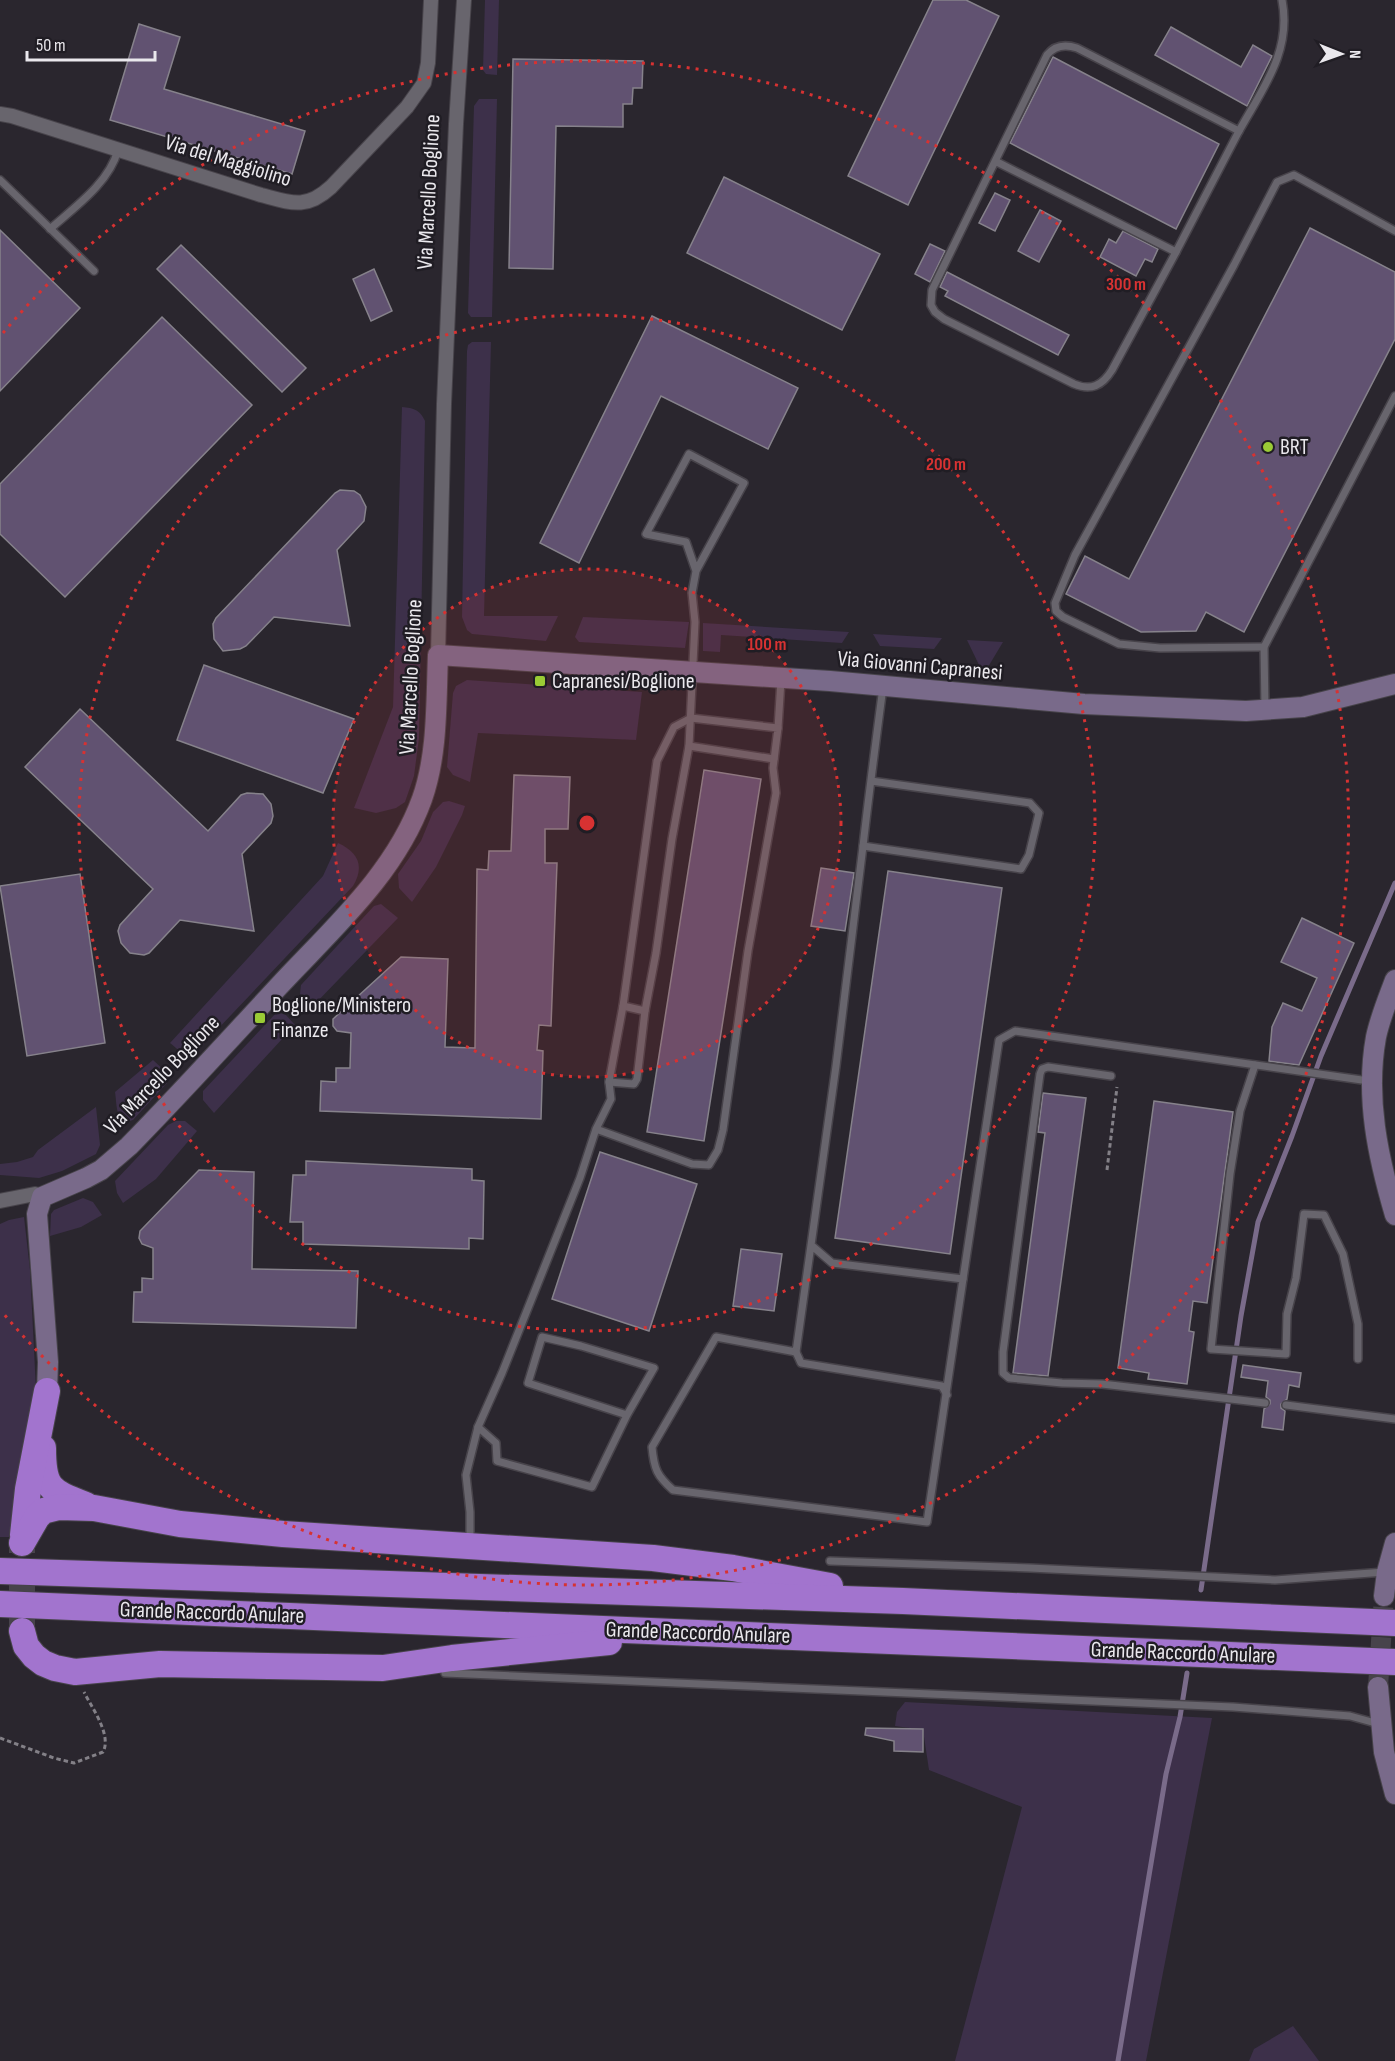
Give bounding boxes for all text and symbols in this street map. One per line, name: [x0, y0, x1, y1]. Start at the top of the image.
scale bar: [27, 24, 154, 62]
north arrow: [1311, 24, 1371, 84]
text: 50 m: [36, 35, 66, 56]
text: N: [1345, 50, 1364, 59]
street label: Via Marcello Boglione: [411, 114, 447, 270]
street label: Via del Maggiolino: [161, 129, 295, 193]
text: 300 m: [1106, 274, 1146, 295]
place label: BRT: [1280, 434, 1309, 461]
marker: BRT: [1261, 440, 1275, 454]
text: 200 m: [926, 454, 966, 475]
street label: Via Marcello Boglione: [393, 599, 429, 755]
text: 100 m: [748, 634, 787, 655]
street label: Via Giovanni Capranesi: [836, 645, 1004, 687]
place label: Capranesi/Boglione: [552, 668, 695, 695]
marker: Capranesi/Boglione: [533, 674, 547, 688]
centre of rings: [577, 813, 597, 833]
place label: Boglione/Ministero Finanze: [272, 992, 411, 1044]
street label: Via Marcello Boglione: [98, 1010, 226, 1140]
marker: Boglione/Ministero Finanze: [253, 1011, 267, 1025]
street label: Grande Raccordo Anulare: [119, 1596, 305, 1630]
street label: Grande Raccordo Anulare: [605, 1616, 791, 1650]
street label: Grande Raccordo Anulare: [1090, 1636, 1276, 1670]

